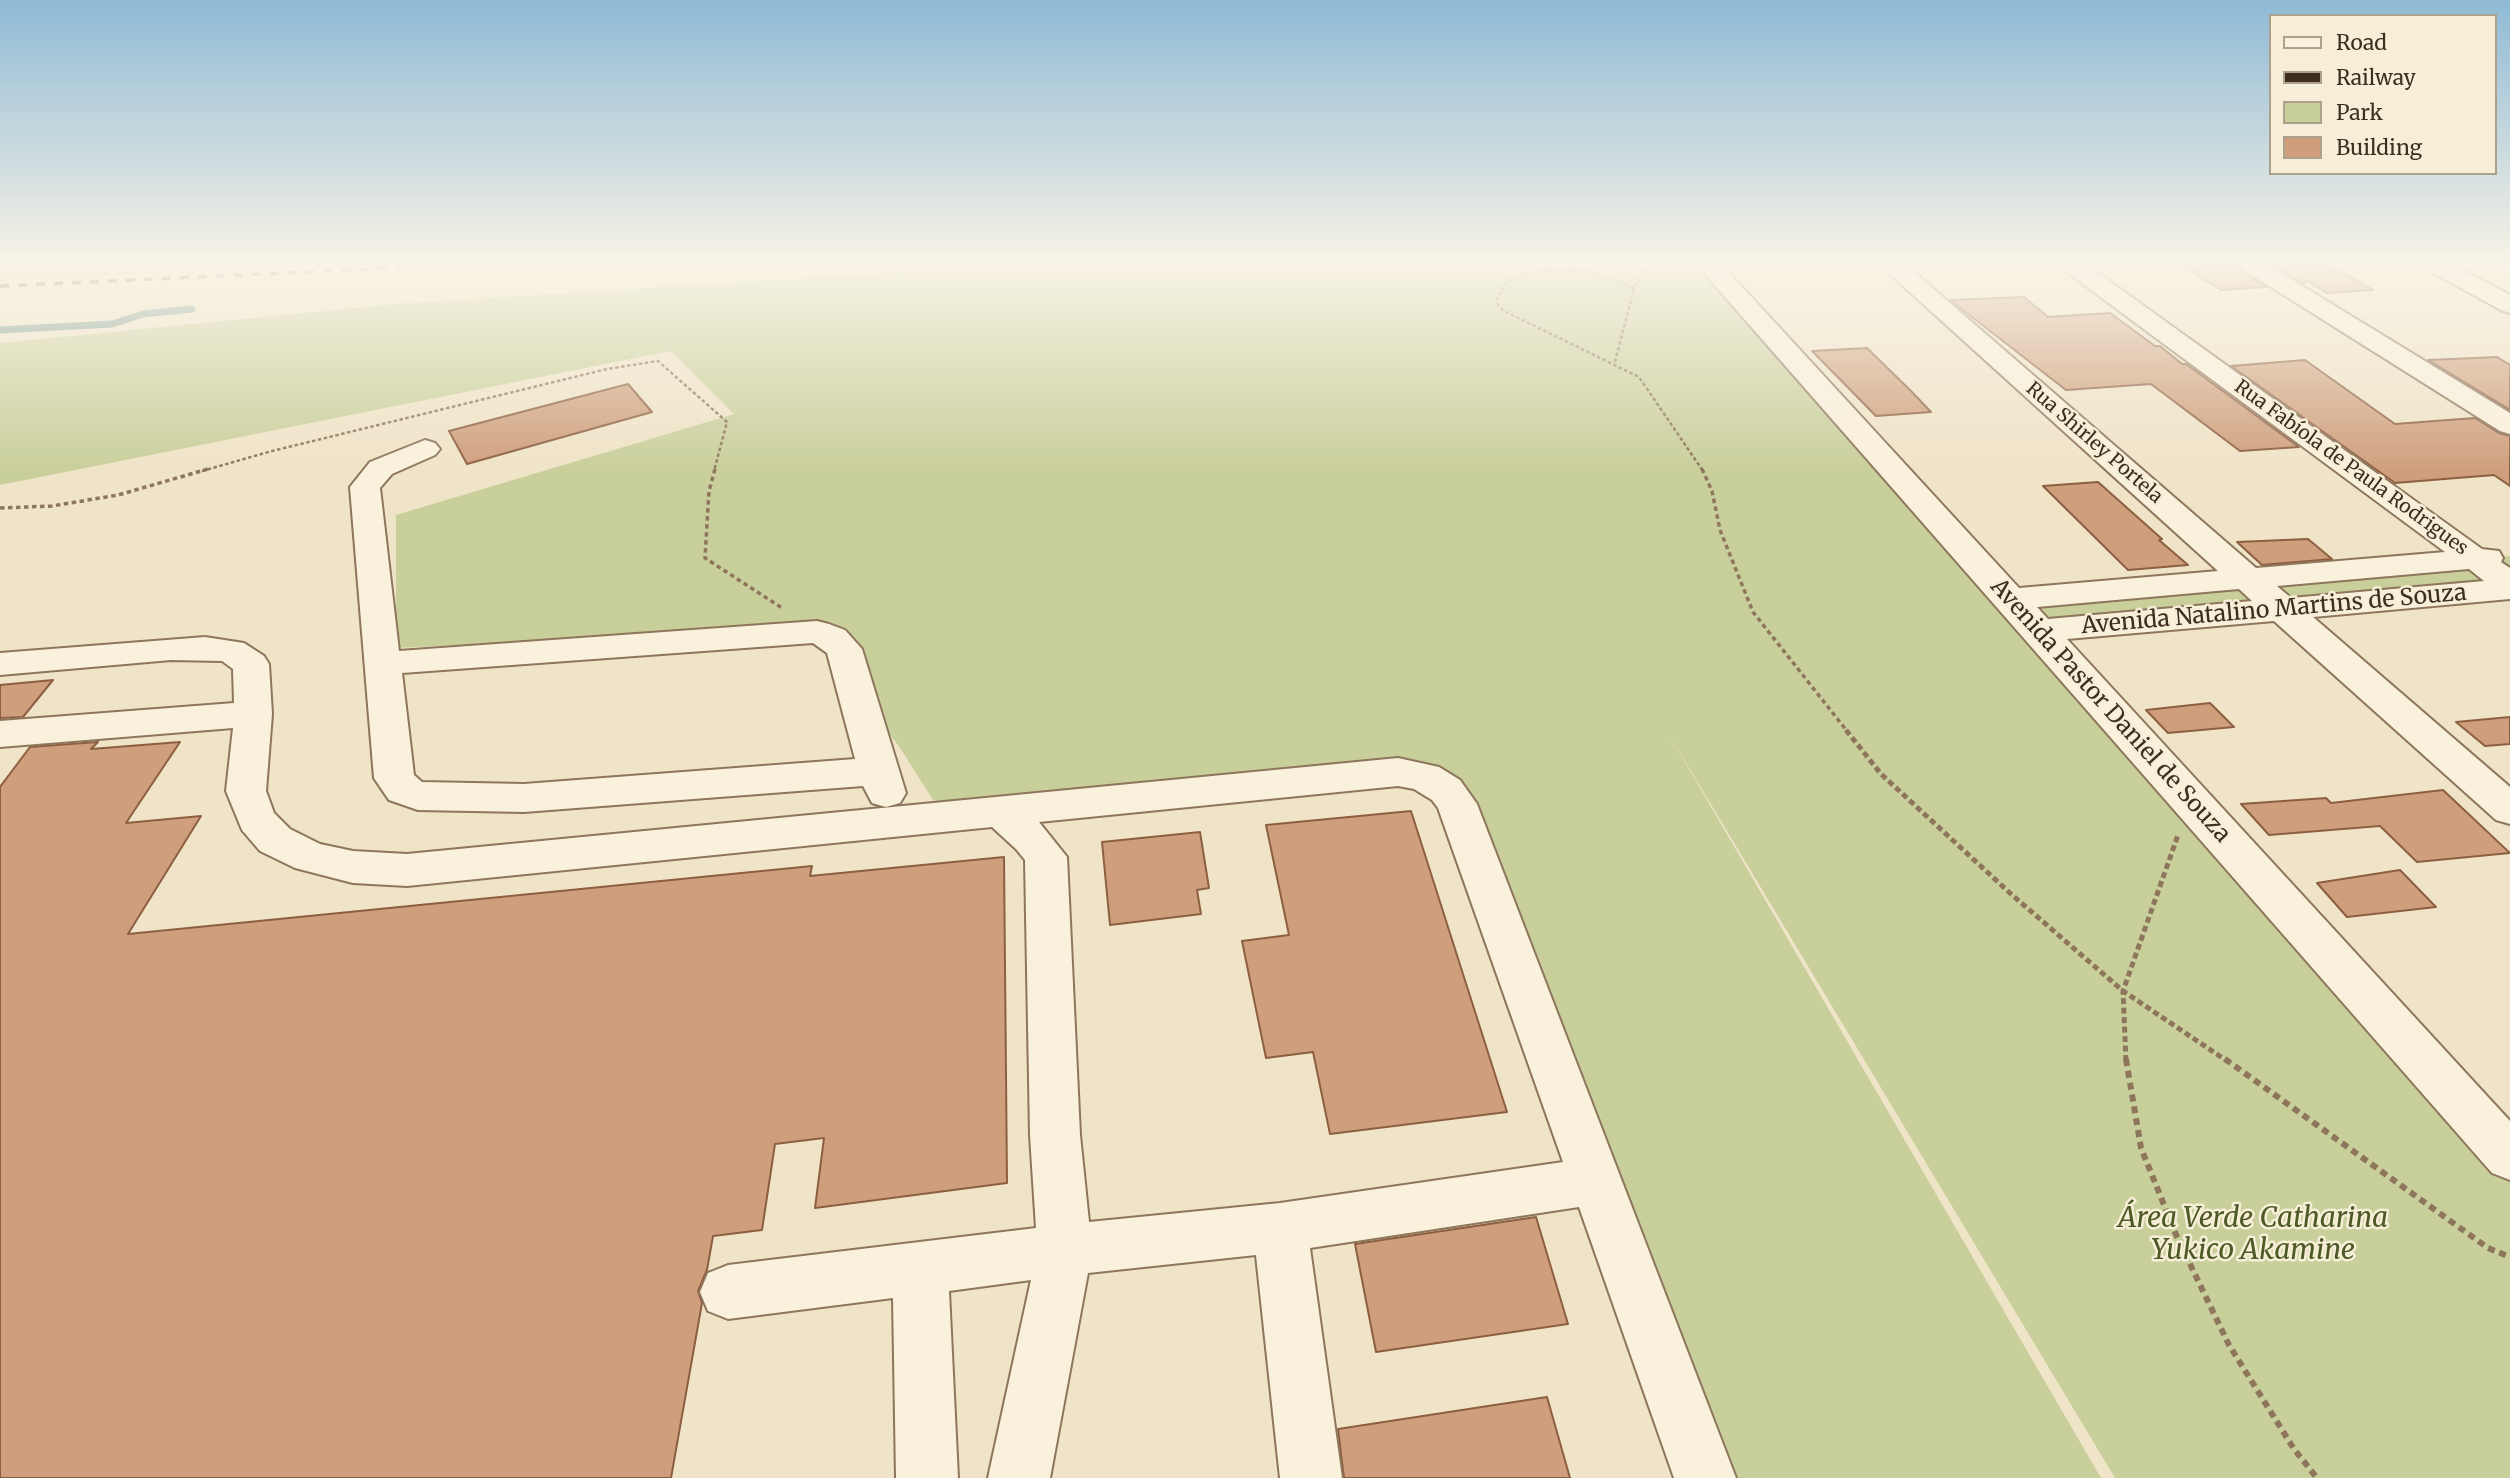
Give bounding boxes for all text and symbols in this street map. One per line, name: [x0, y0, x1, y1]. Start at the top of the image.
legend: [2268, 14, 2496, 175]
text: Road: [2336, 29, 2387, 56]
text: Railway: [2336, 64, 2416, 91]
text: Park: [2336, 99, 2383, 126]
text: Building: [2336, 134, 2422, 161]
street label: Rua Fabíola de Paula Rodrigues: [2230, 376, 2472, 560]
street label: Rua Shirley Portela: [2021, 378, 2167, 508]
street label: Avenida Pastor Daniel de Souza: [1984, 573, 2236, 849]
street label: Avenida Natalino Martins de Souza: [2080, 579, 2468, 641]
park label: Área Verde Catharina Yukico Akamine: [2118, 1202, 2388, 1268]

